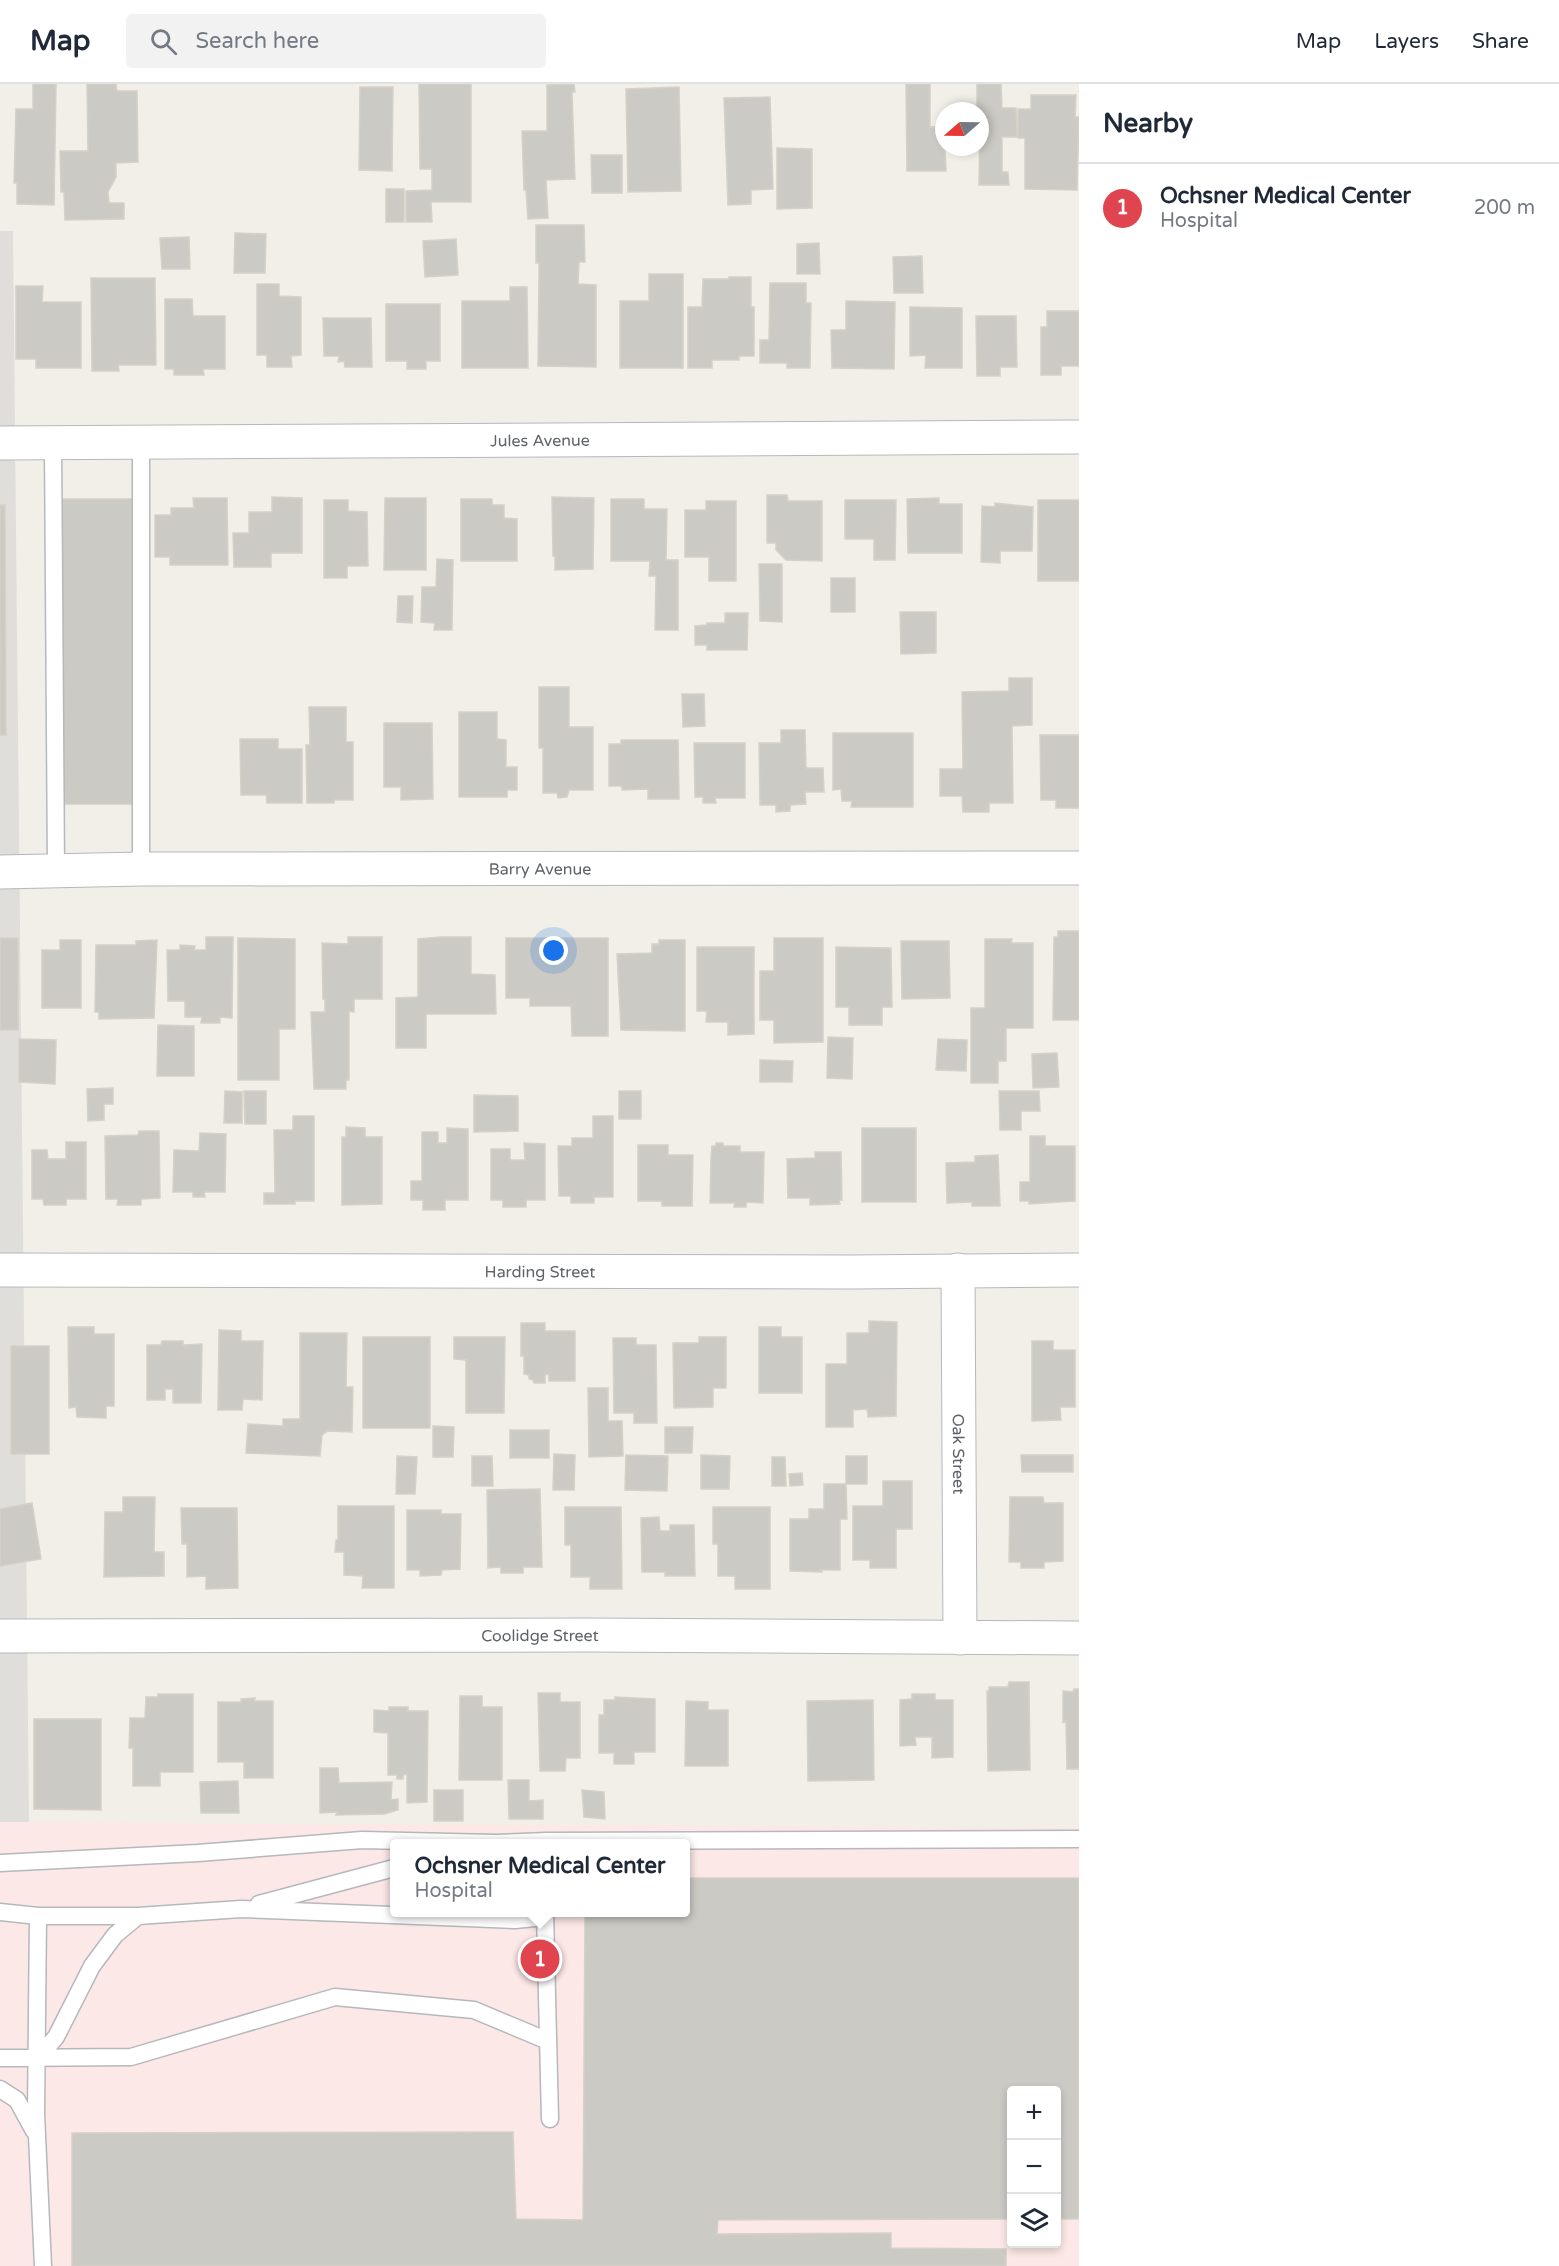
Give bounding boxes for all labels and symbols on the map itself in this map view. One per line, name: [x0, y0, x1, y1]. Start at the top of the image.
north arrow: [935, 102, 989, 156]
street label: Jules Avenue: [490, 431, 590, 451]
street label: Barry Avenue: [489, 860, 591, 880]
your location: [539, 936, 568, 965]
street label: Harding Street: [485, 1262, 595, 1282]
street label: Oak Street: [948, 1414, 968, 1494]
street label: Coolidge Street: [481, 1626, 599, 1646]
pin: 1: [520, 1936, 560, 1982]

